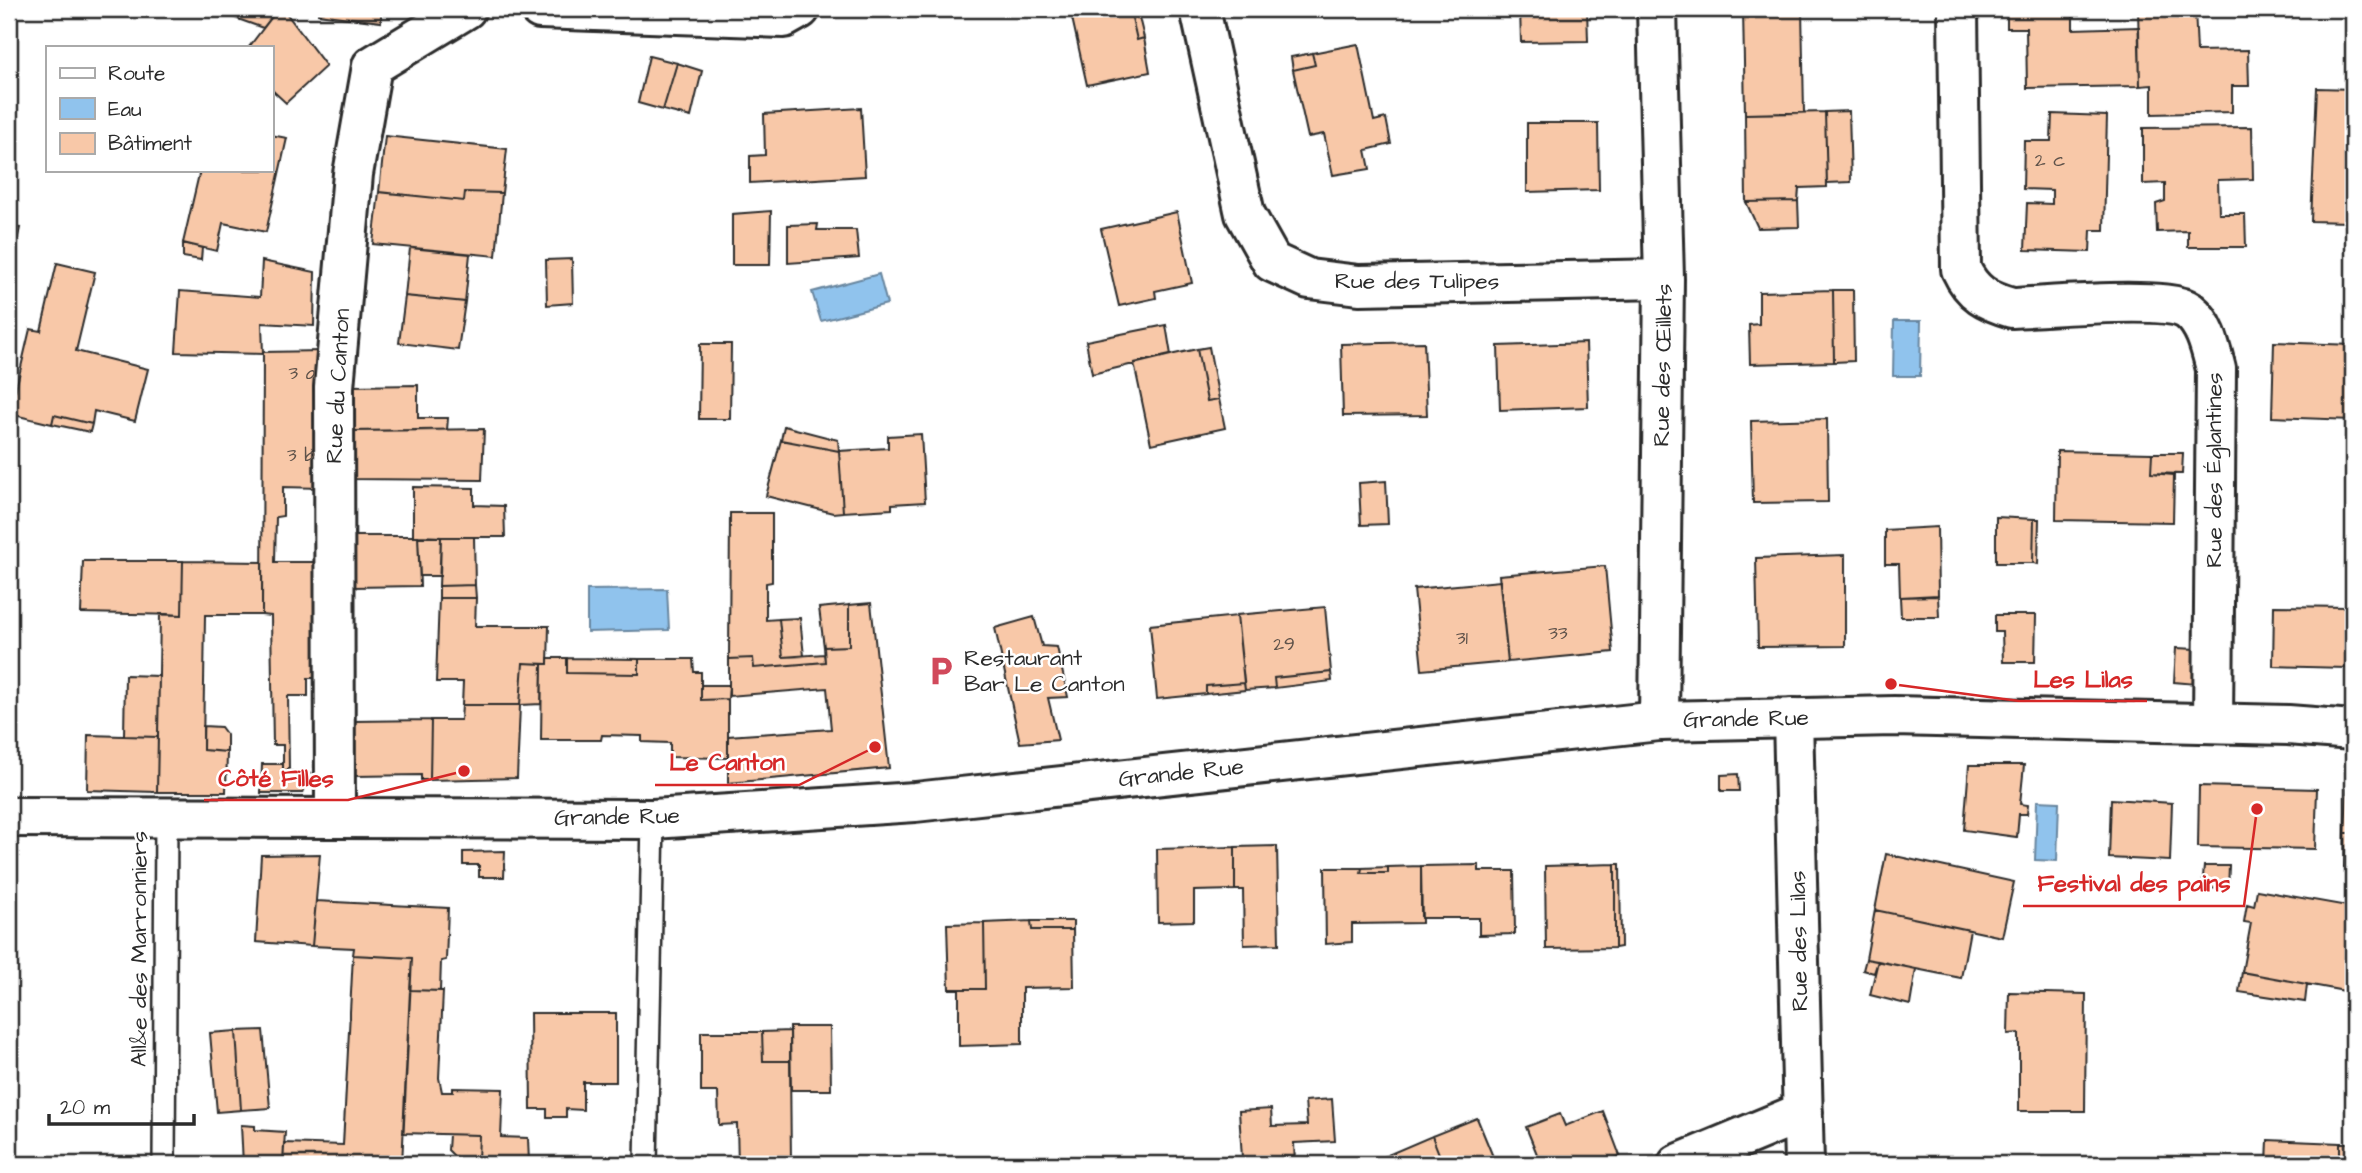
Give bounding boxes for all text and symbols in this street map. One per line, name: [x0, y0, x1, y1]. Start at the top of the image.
legend: [46, 46, 273, 172]
text: Route: [108, 59, 165, 88]
text: Eau: [108, 95, 142, 124]
text: Bâtiment: [108, 129, 192, 158]
house number: 2 c: [2035, 147, 2065, 174]
street label: Rue des Tulipes: [1335, 265, 1499, 297]
street label: Rue des Œillets: [1646, 283, 1680, 447]
street label: Rue du Canton: [318, 307, 358, 465]
house number: 3 a: [289, 360, 316, 387]
street label: Rue des Églantines: [2198, 372, 2231, 568]
house number: 3 b: [287, 442, 315, 469]
house number: 33: [1548, 620, 1568, 647]
house number: 31: [1456, 625, 1469, 652]
house number: 29: [1273, 631, 1295, 658]
place label: Restaurant Bar Le Canton: [964, 642, 1125, 700]
parking icon: Restaurant Bar Le Canton: [924, 654, 958, 688]
callout: Les Lilas: [2019, 656, 2147, 701]
text: Les Lilas: [2033, 663, 2133, 697]
street label: Grande Rue: [1683, 702, 1809, 736]
callout: Le Canton: [655, 740, 799, 785]
text: Le Canton: [669, 746, 785, 780]
street label: Grande Rue: [1117, 751, 1245, 795]
callout: Côté Filles: [204, 755, 348, 800]
text: Côté Filles: [218, 762, 334, 796]
street label: Grande Rue: [554, 800, 680, 834]
street label: All&e des Marronniers: [123, 831, 155, 1067]
callout: Festival des pains: [2023, 861, 2244, 906]
text: Festival des pains: [2037, 867, 2231, 901]
street label: Rue des Lilas: [1782, 870, 1816, 1012]
scale bar: [49, 1082, 194, 1126]
text: 20 m: [60, 1093, 111, 1122]

